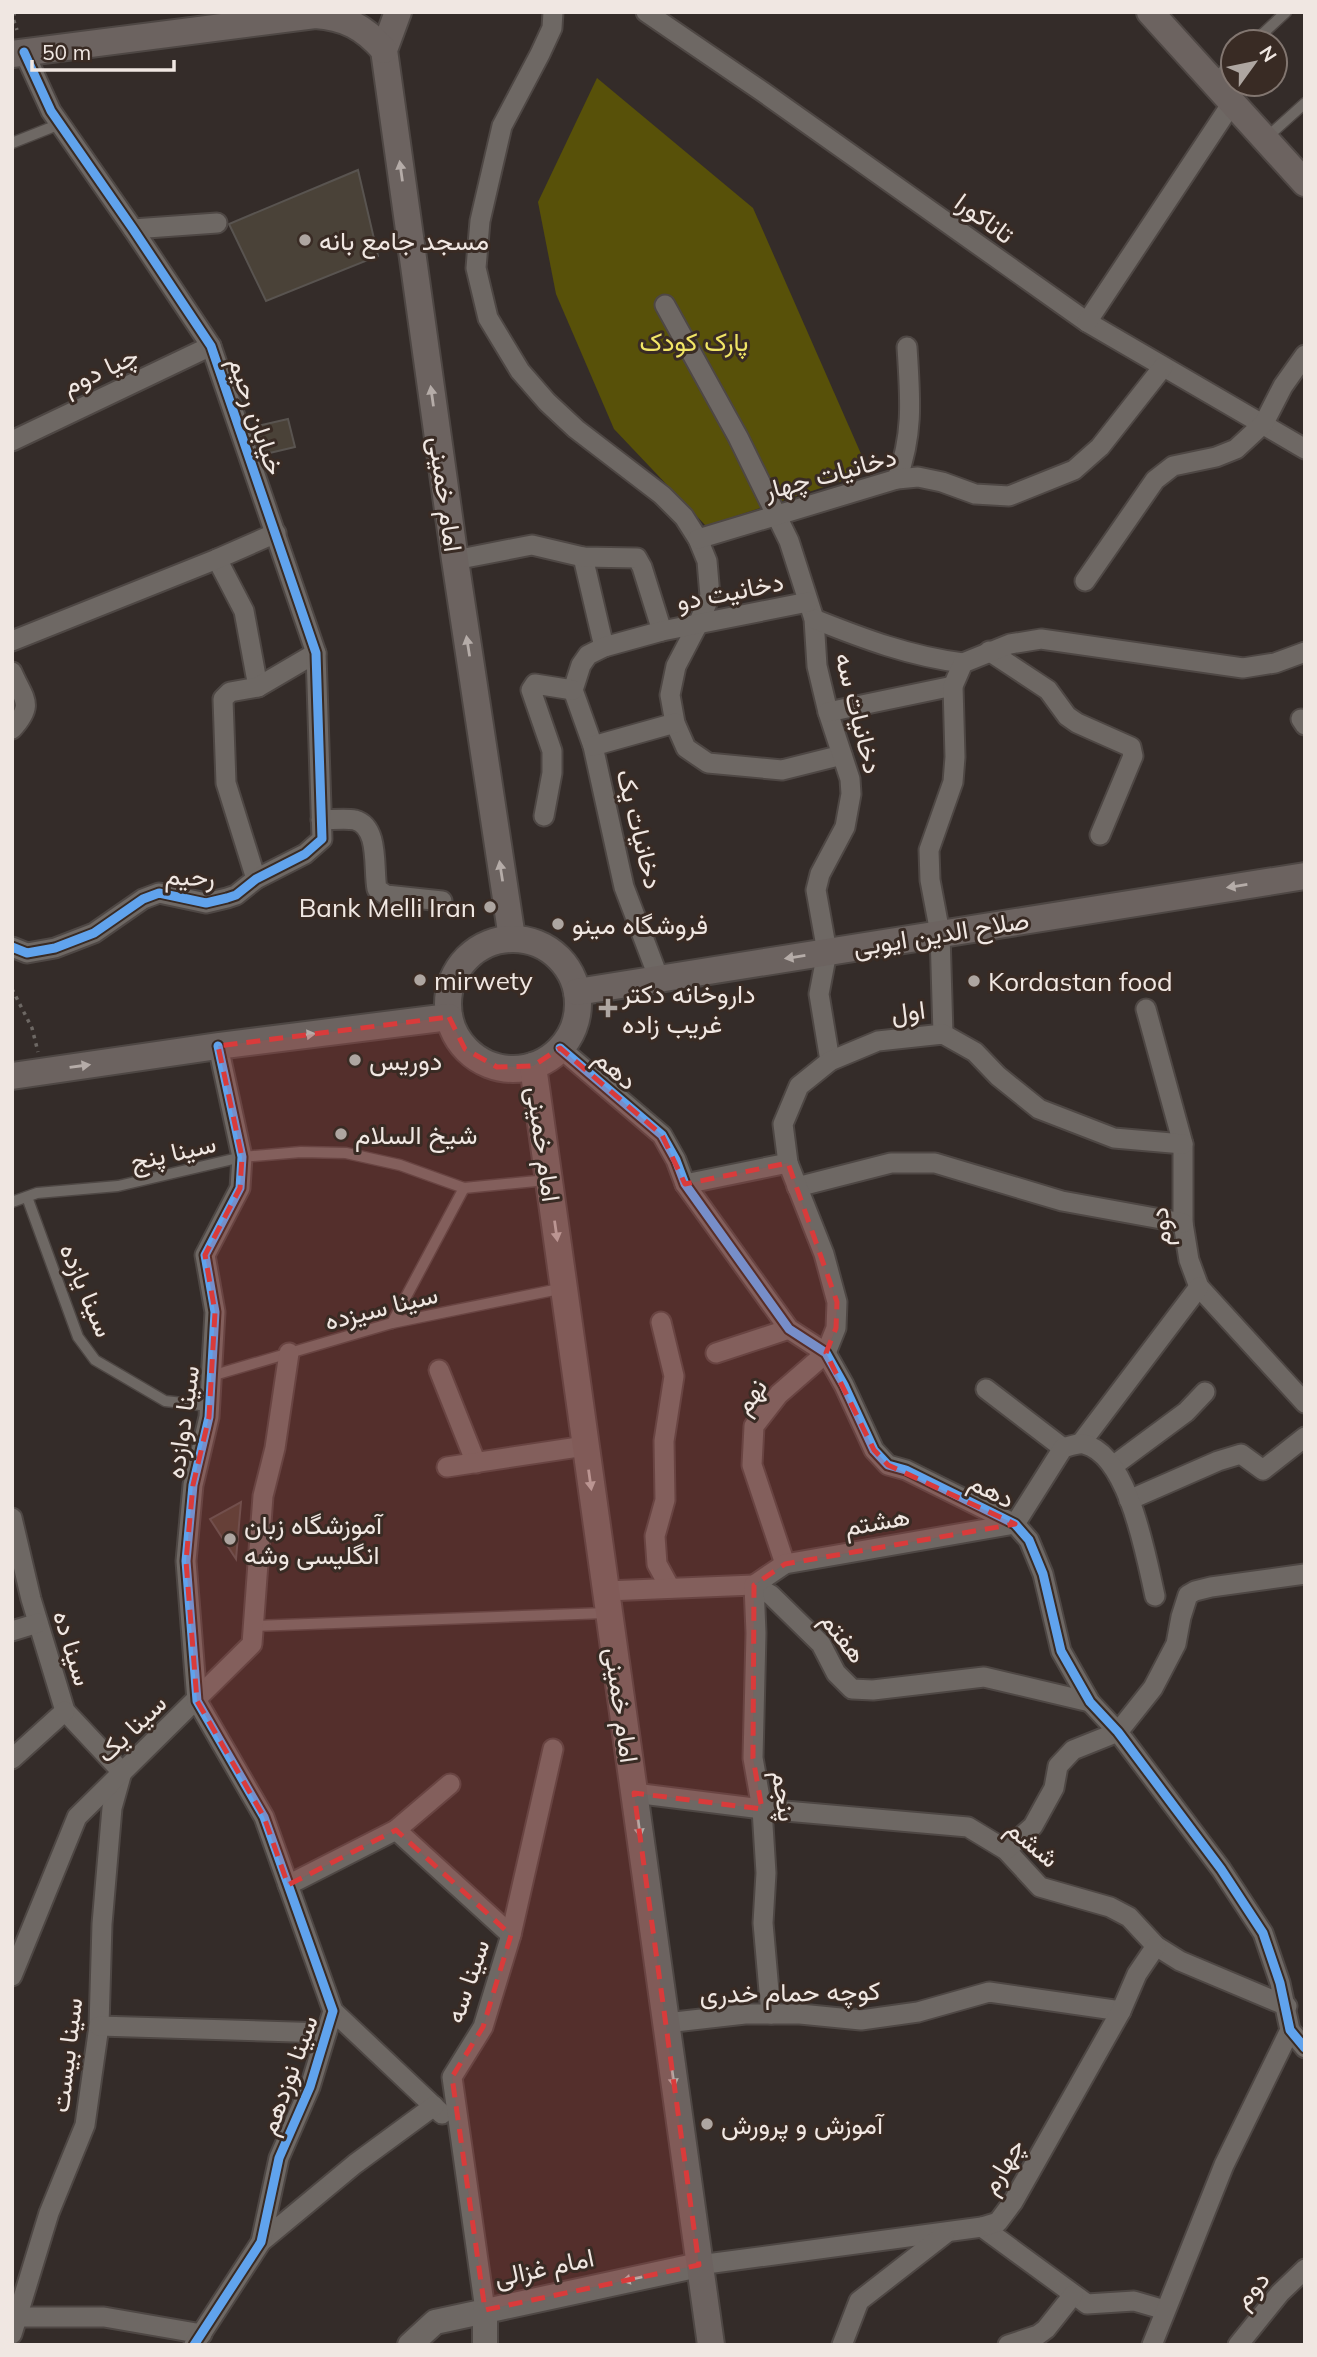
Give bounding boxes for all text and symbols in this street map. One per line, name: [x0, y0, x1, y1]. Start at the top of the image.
scale bar: [32, 28, 173, 72]
north arrow: [1219, 28, 1289, 98]
text: 50 m: [42, 39, 91, 65]
text: N: [1254, 41, 1282, 66]
one-way arrow: [395, 160, 406, 182]
street label: تاناکورا: [949, 185, 1021, 251]
place label: مسجد جامع بانه: [319, 224, 489, 259]
marker: مسجد جامع بانه: [297, 232, 313, 248]
park label: پارک کودک: [640, 325, 748, 360]
street label: چیا دوم: [57, 338, 144, 404]
street label: خیابان رحیم: [220, 353, 293, 480]
one-way arrow: [426, 385, 437, 407]
street label: امام خمینی: [421, 434, 470, 554]
street label: دخانیات چهار: [759, 439, 900, 509]
street label: دخانیت دو: [674, 564, 786, 618]
one-way arrow: [462, 634, 473, 656]
street label: دخانیات سه: [828, 649, 890, 777]
street label: دخانیات یک: [609, 766, 671, 892]
street label: رحیم: [164, 859, 216, 894]
one-way arrow: [496, 859, 507, 881]
one-way arrow: [1226, 880, 1248, 891]
place label: Bank Melli Iran: [299, 891, 476, 924]
marker: Bank Melli Iran: [482, 899, 498, 915]
street label: صلاح الدین ایوبی: [851, 903, 1032, 965]
place label: فروشگاه مینو: [572, 908, 708, 941]
marker: فروشگاه مینو: [550, 916, 566, 932]
one-way arrow: [784, 952, 806, 963]
place label: mirwety: [434, 964, 533, 997]
place label: Kordastan food: [988, 965, 1173, 998]
marker: mirwety: [412, 972, 428, 988]
marker: Kordastan food: [966, 973, 982, 989]
place label: داروخانه دکتر غریب زاده: [621, 977, 756, 1040]
street label: اول: [889, 993, 927, 1029]
marker: داروخانه دکتر غریب زاده: [600, 1000, 616, 1016]
one-way arrow: [294, 1029, 316, 1040]
street label: دهم: [587, 1041, 645, 1098]
place label: دوریس: [369, 1044, 442, 1077]
marker: دوریس: [347, 1052, 363, 1068]
one-way arrow: [69, 1061, 91, 1072]
street label: امام خمینی: [519, 1084, 568, 1204]
place label: شیخ السلام: [355, 1118, 478, 1153]
street label: سینا پنج: [127, 1126, 220, 1180]
marker: شیخ السلام: [333, 1126, 349, 1142]
street label: دوم: [1142, 1206, 1179, 1248]
one-way arrow: [550, 1220, 561, 1242]
street label: سینا یازده: [53, 1238, 121, 1342]
street label: سینا سیزده: [321, 1277, 441, 1337]
street label: سینا دوازده: [158, 1363, 206, 1481]
street label: نهم: [726, 1371, 775, 1421]
street label: دهم: [963, 1465, 1020, 1516]
one-way arrow: [585, 1469, 596, 1491]
street label: هشتم: [842, 1499, 912, 1544]
place label: آموزشگاه زبان انگلیسی وشه: [244, 1508, 384, 1571]
marker: آموزشگاه زبان انگلیسی وشه: [222, 1531, 238, 1547]
street label: هفتم: [813, 1604, 874, 1670]
street label: سینا ده: [46, 1606, 100, 1690]
street label: امام خمینی: [597, 1645, 646, 1765]
street label: سینا یک: [89, 1687, 173, 1769]
street label: پنجم: [763, 1768, 805, 1824]
street label: ششم: [999, 1811, 1066, 1875]
one-way arrow: [633, 1816, 644, 1838]
street label: سینا سه: [437, 1935, 497, 2027]
street label: کوچه حمام خدری: [699, 1974, 881, 2012]
street label: سینا بیست: [43, 1996, 89, 2114]
street label: سینا نوزدهم: [251, 2011, 326, 2140]
one-way arrow: [668, 2066, 679, 2088]
place label: آموزش و پرورش: [721, 2108, 885, 2143]
marker: آموزش و پرورش: [699, 2116, 715, 2132]
street label: چهارم: [973, 2132, 1033, 2201]
street label: امام غزالی: [491, 2240, 597, 2295]
street label: دوم: [1226, 2263, 1277, 2315]
one-way arrow: [621, 2273, 643, 2284]

